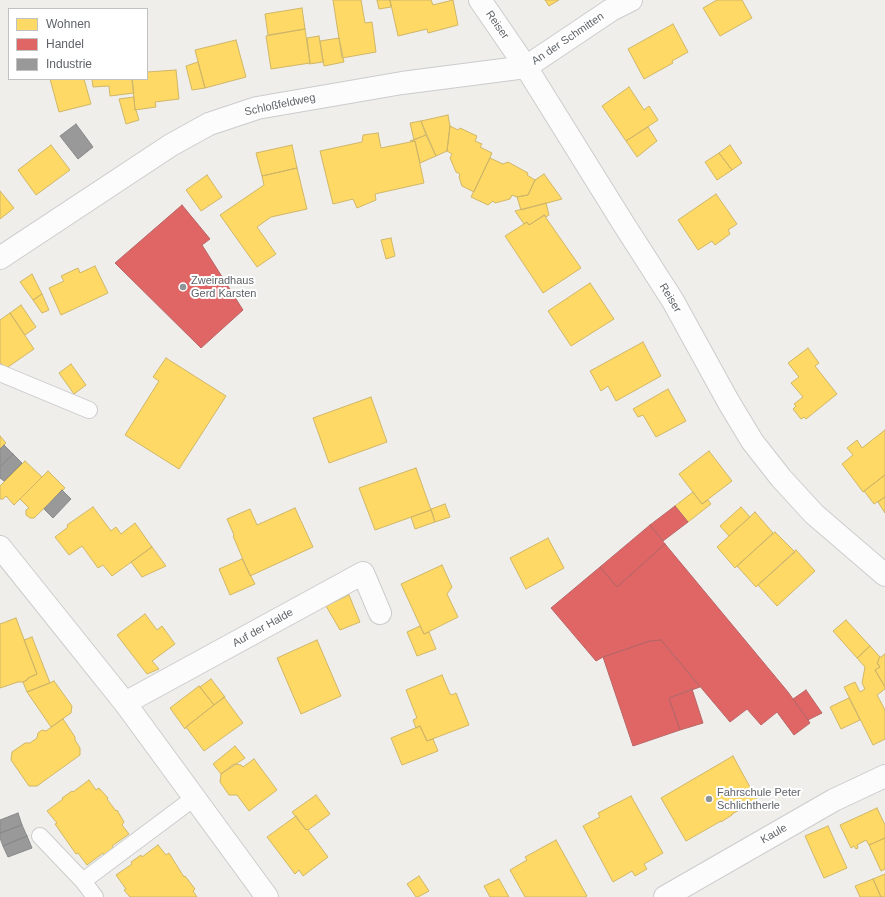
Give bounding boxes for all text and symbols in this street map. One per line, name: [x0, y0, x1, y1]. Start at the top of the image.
legend: [8, 8, 148, 80]
street label: Reiser: [482, 8, 512, 42]
street label: An der Schmitten: [529, 10, 607, 68]
text: Wohnen: [46, 17, 90, 31]
text: Handel: [46, 37, 84, 51]
text: Industrie: [46, 57, 92, 71]
street label: Schloßfeldweg: [243, 91, 317, 119]
place label: Zweiradhaus Gerd Karsten: [191, 274, 256, 300]
street label: Reiser: [656, 281, 684, 315]
marker: Zweiradhaus Gerd Karsten: [178, 282, 188, 292]
street label: Auf der Halde: [230, 606, 296, 650]
place label: Fahrschule Peter Schlichtherle: [717, 786, 801, 812]
marker: Fahrschule Peter Schlichtherle: [704, 794, 714, 804]
street label: Kaule: [759, 821, 789, 847]

